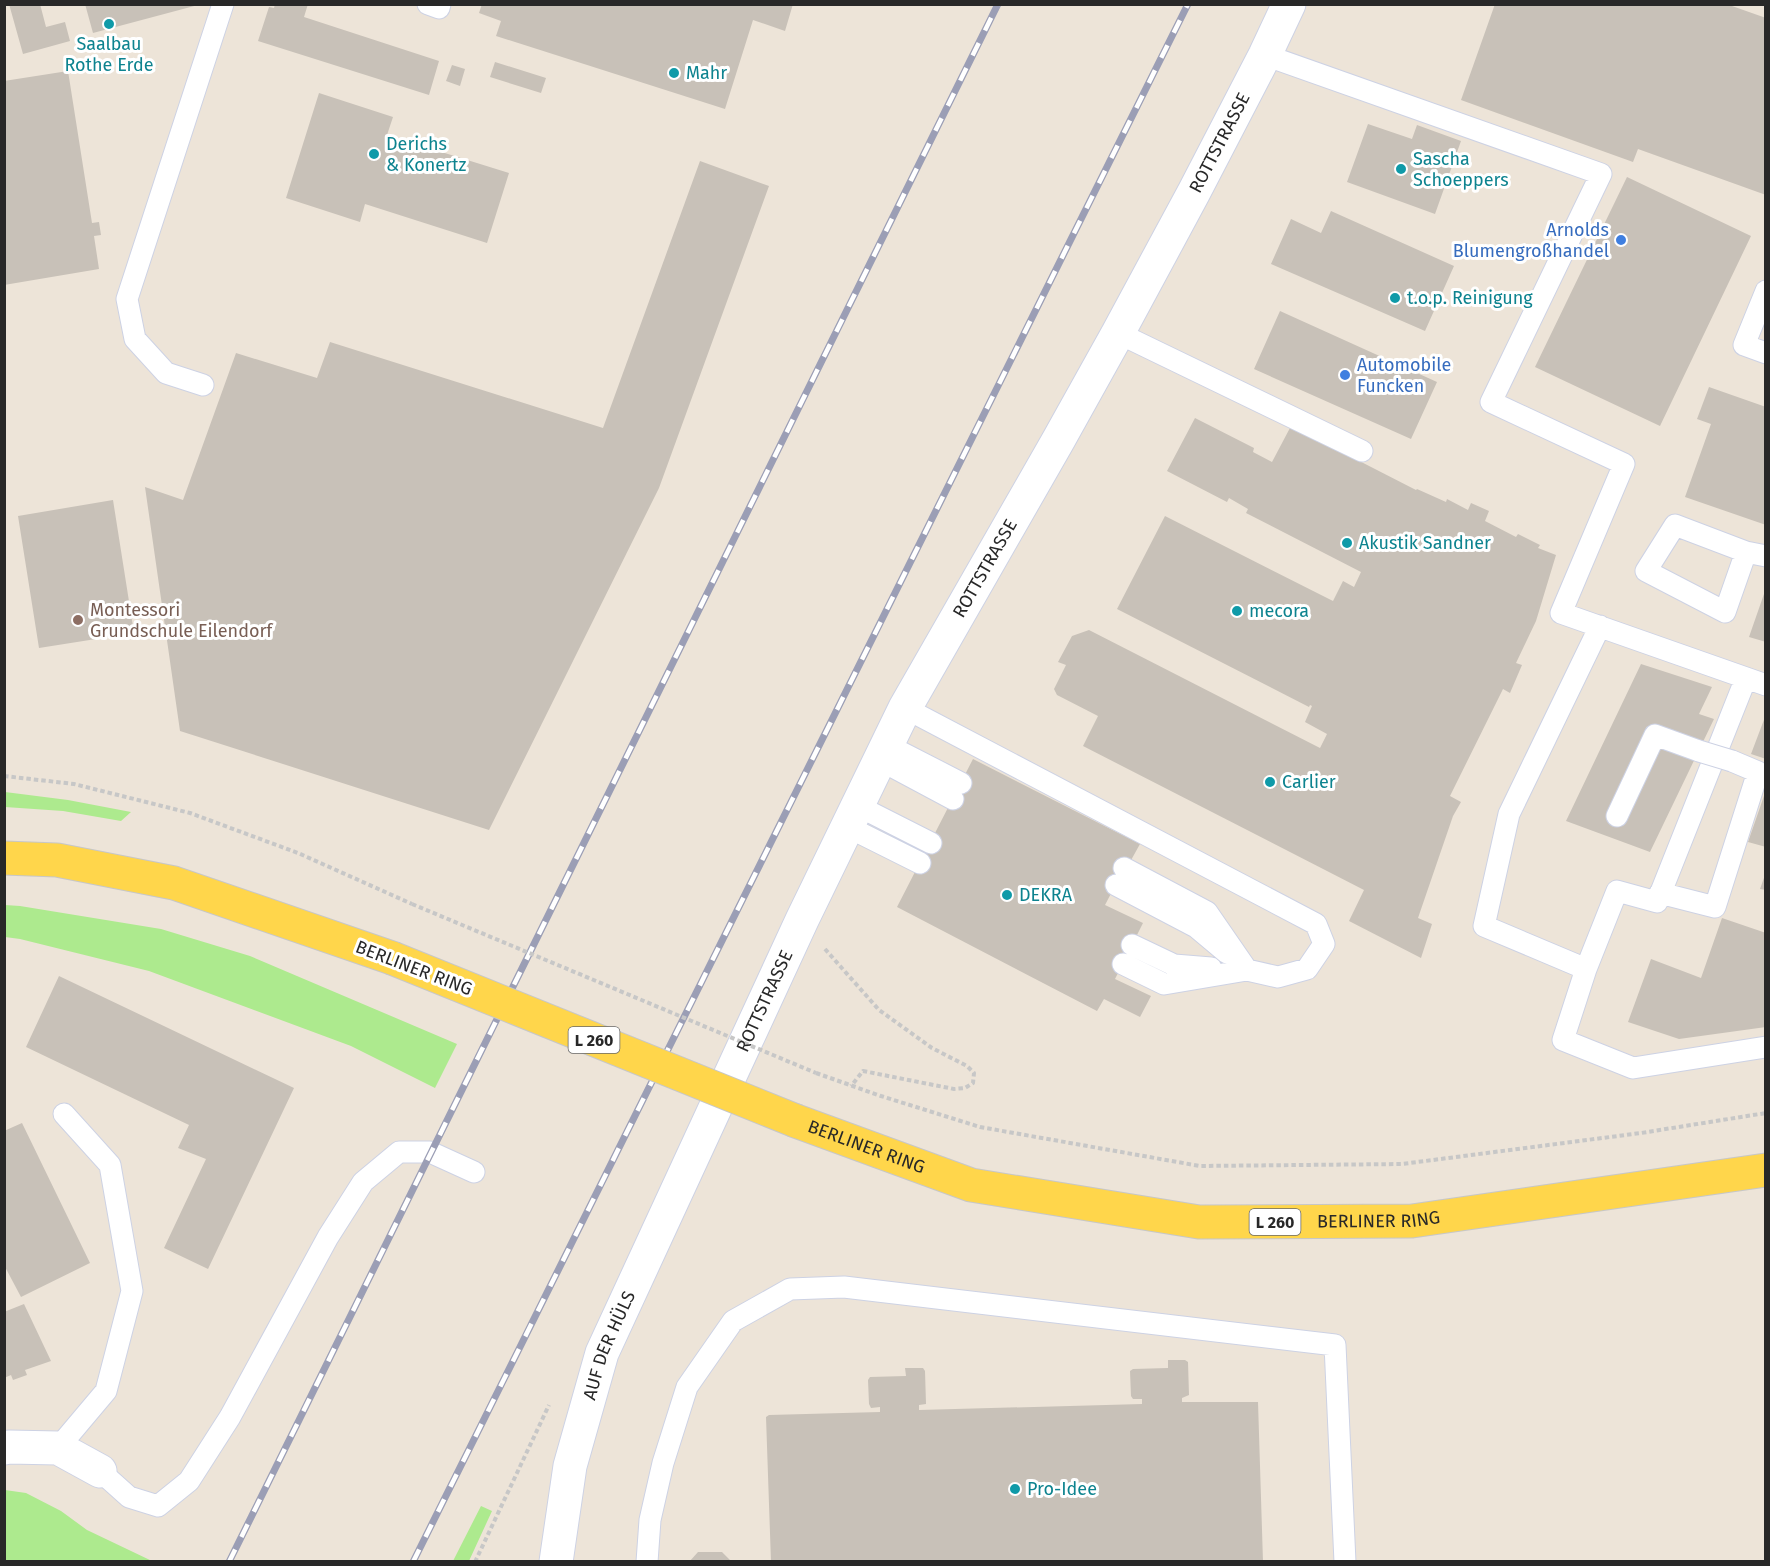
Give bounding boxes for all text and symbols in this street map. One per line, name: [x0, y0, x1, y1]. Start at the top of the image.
marker: Saalbau Rothe Erde: [102, 17, 116, 31]
place label: Saalbau Rothe Erde: [64, 33, 154, 76]
place label: Mahr: [686, 62, 727, 84]
marker: Mahr: [667, 66, 681, 80]
street label: ROTTSTRASSE: [1184, 89, 1255, 197]
place label: Derichs & Konertz: [386, 133, 467, 176]
marker: Derichs & Konertz: [367, 147, 381, 161]
place label: Sascha Schoeppers: [1413, 148, 1509, 191]
marker: Sascha Schoeppers: [1394, 162, 1408, 176]
place label: Arnolds Blumengroßhandel: [1453, 219, 1609, 262]
marker: Arnolds Blumengroßhandel: [1614, 233, 1628, 247]
place label: t.o.p. Reinigung: [1407, 287, 1533, 309]
marker: t.o.p. Reinigung: [1388, 291, 1402, 305]
place label: Automobile Funcken: [1357, 354, 1451, 397]
marker: Automobile Funcken: [1338, 368, 1352, 382]
street label: ROTTSTRASSE: [948, 515, 1022, 622]
place label: Akustik Sandner: [1359, 532, 1491, 554]
marker: Akustik Sandner: [1340, 536, 1354, 550]
place label: Montessori Grundschule Eilendorf: [90, 599, 274, 642]
place label: mecora: [1249, 600, 1309, 622]
marker: mecora: [1230, 604, 1244, 618]
marker: Montessori Grundschule Eilendorf: [71, 613, 85, 627]
place label: Carlier: [1282, 771, 1336, 793]
marker: Carlier: [1263, 775, 1277, 789]
place label: DEKRA: [1019, 884, 1073, 906]
marker: DEKRA: [1000, 888, 1014, 902]
street label: BERLINER RING: [353, 936, 475, 1000]
street label: ROTTSTRASSE: [731, 947, 798, 1056]
road number: L 260: [568, 1027, 620, 1053]
street label: BERLINER RING: [805, 1115, 928, 1178]
street label: BERLINER RING: [1317, 1206, 1442, 1232]
road number: L 260: [1250, 1209, 1300, 1235]
street label: AUF DER HÜLS: [578, 1287, 640, 1402]
place label: Pro-Idee: [1027, 1478, 1097, 1500]
marker: Pro-Idee: [1008, 1482, 1022, 1496]

